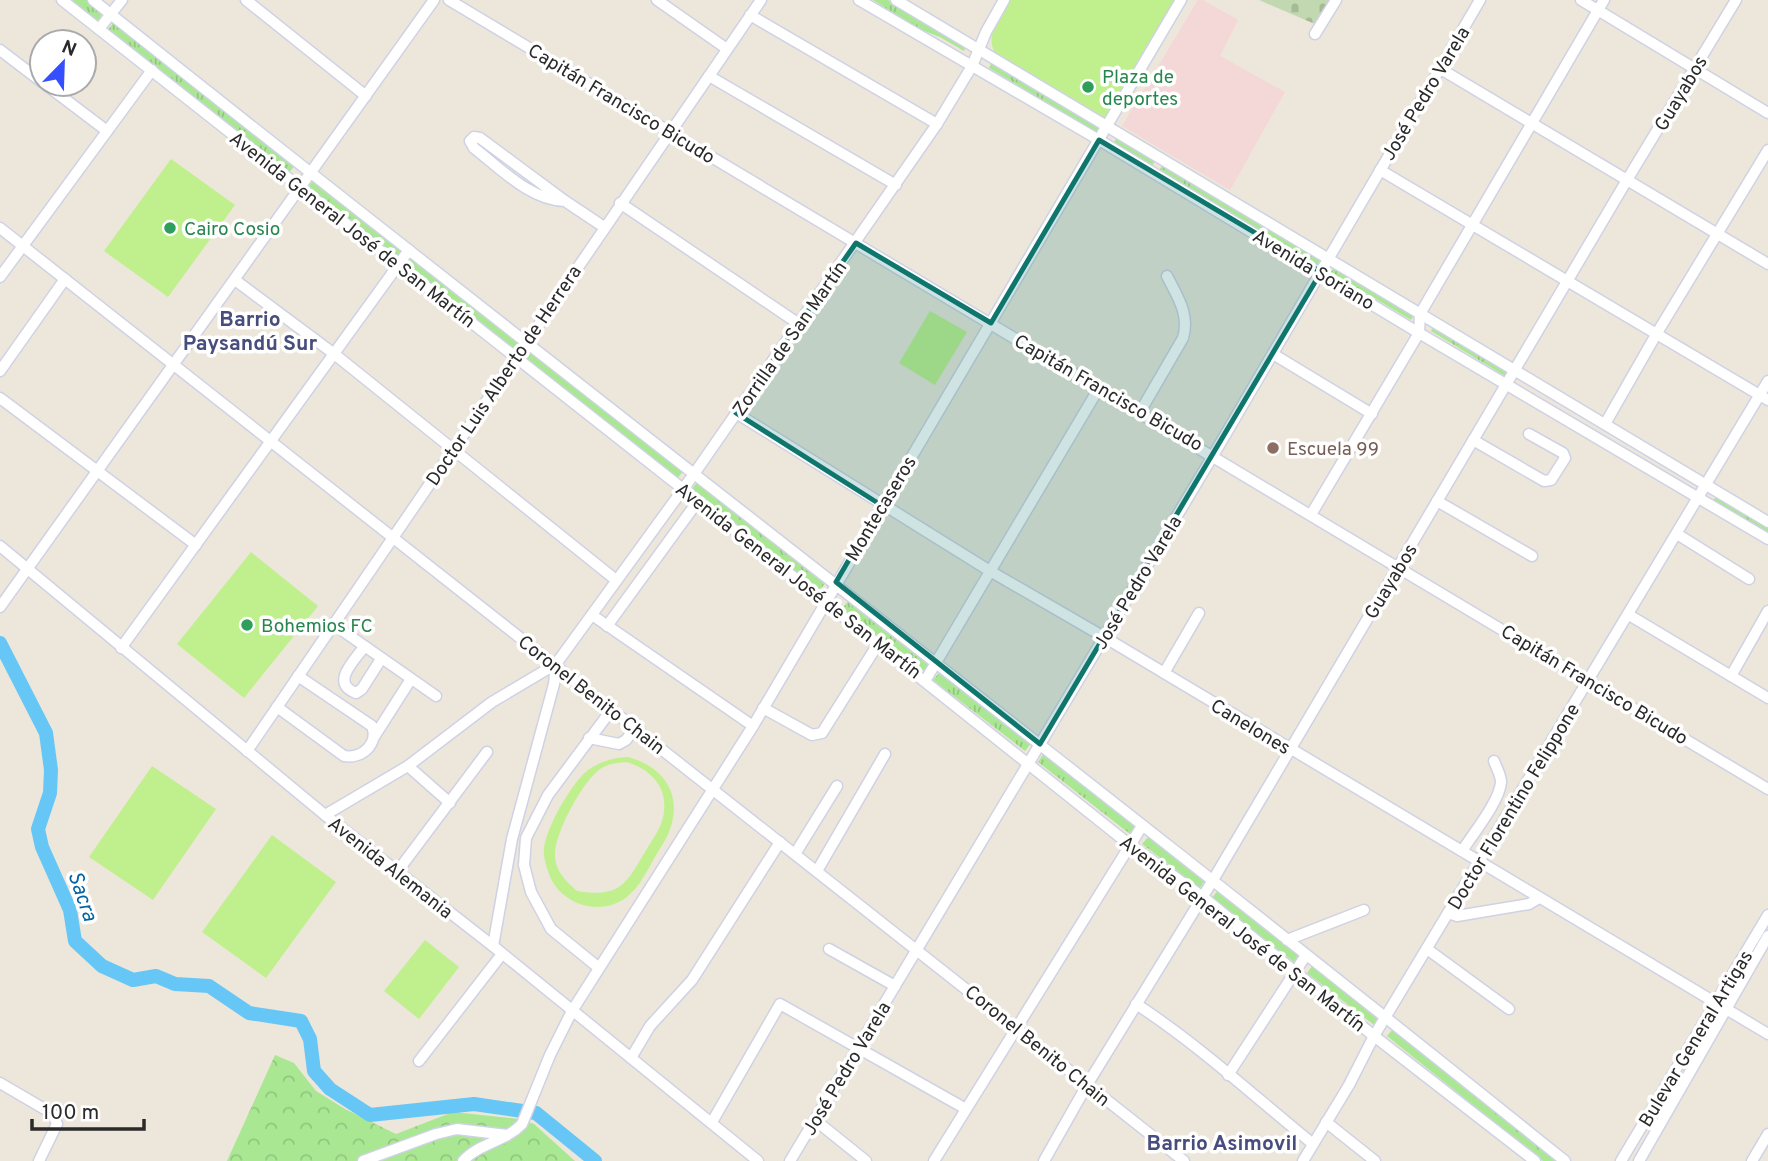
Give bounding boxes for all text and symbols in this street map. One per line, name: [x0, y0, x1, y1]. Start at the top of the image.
street label: José Pedro Varela: [1377, 23, 1476, 165]
north arrow: [28, 28, 98, 98]
text: N: [58, 35, 80, 63]
street label: Capitán Francisco Bicudo: [523, 39, 719, 170]
street label: Guayabos: [1650, 52, 1714, 136]
place label: Plaza de deportes: [1102, 66, 1178, 112]
marker: Plaza de deportes: [1080, 79, 1096, 95]
street label: Avenida General José de San Martín: [224, 127, 480, 334]
place label: Cairo Cosio: [184, 218, 280, 242]
marker: Cairo Cosio: [162, 220, 178, 236]
street label: Avenida Soriano: [1248, 225, 1378, 317]
street label: Zorrilla de San Martín: [728, 257, 853, 421]
street label: Doctor Luis Alberto de Herrera: [422, 261, 588, 491]
district label: Barrio Paysandú Sur: [183, 307, 317, 358]
street label: Capitán Francisco Bicudo: [1009, 330, 1207, 458]
place label: Escuela 99: [1287, 438, 1379, 462]
marker: Escuela 99: [1265, 440, 1281, 456]
street label: Montecaseros: [841, 452, 923, 566]
street label: Avenida General José de San Martín: [670, 478, 926, 685]
street label: José Pedro Varela: [1089, 512, 1188, 654]
street label: Guayabos: [1360, 540, 1424, 624]
place label: Bohemios FC: [261, 615, 373, 639]
marker: Bohemios FC: [239, 617, 255, 633]
street label: Capitán Francisco Bicudo: [1496, 620, 1692, 751]
street label: Coronel Benito Chain: [512, 631, 669, 761]
street label: Canelones: [1206, 694, 1294, 761]
street label: Doctor Florentino Felippone: [1444, 699, 1586, 915]
street label: Avenida Alemania: [322, 812, 457, 925]
street label: Avenida General José de San Martín: [1114, 831, 1370, 1038]
water label: Sacra: [60, 868, 103, 925]
street label: Bulevar General Artigas: [1634, 946, 1759, 1132]
street label: Coronel Benito Chain: [959, 981, 1114, 1113]
street label: José Pedro Varela: [798, 998, 897, 1140]
scale bar: [32, 1088, 144, 1132]
text: 100 m: [42, 1100, 99, 1127]
district label: Barrio Asimovil: [1147, 1131, 1297, 1158]

